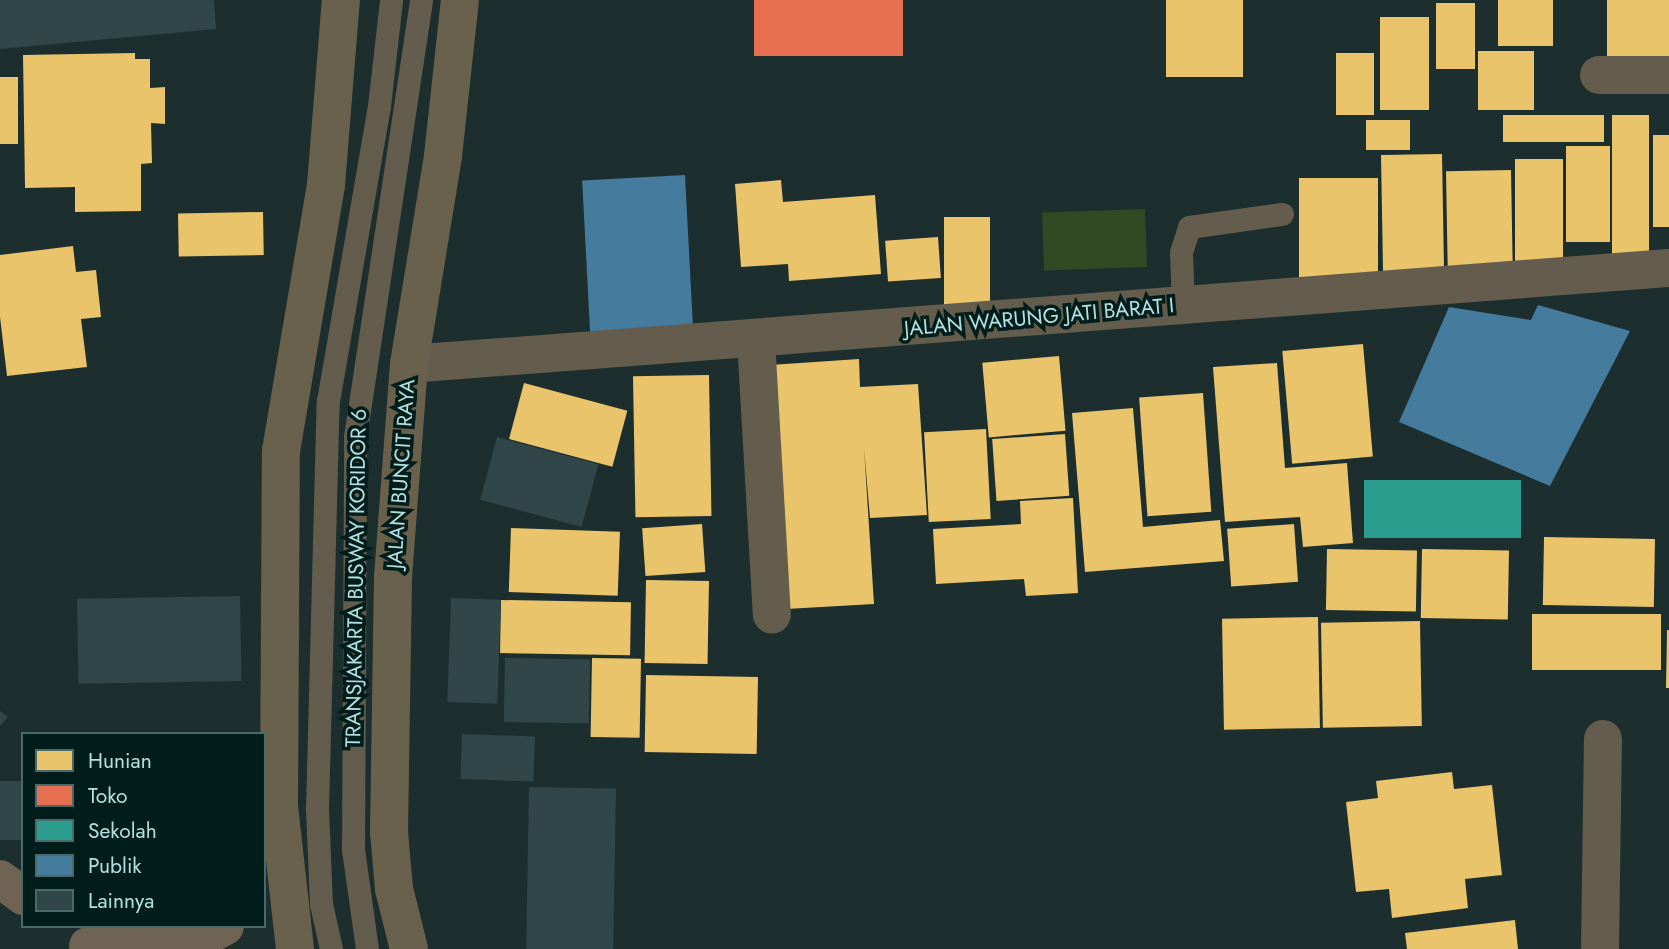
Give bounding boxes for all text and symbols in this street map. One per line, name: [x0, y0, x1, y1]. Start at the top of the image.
street label: JALAN WARUNG JATI BARAT I: [903, 293, 1175, 341]
street label: JALAN BUNCIT RAYA: [382, 378, 420, 570]
street label: TRANSJAKARTA BUSWAY KORIDOR 6: [340, 409, 372, 747]
legend: [21, 732, 266, 928]
text: Hunian: [88, 746, 152, 776]
text: Toko: [88, 781, 128, 811]
text: Sekolah: [88, 816, 157, 846]
text: Publik: [88, 851, 142, 881]
text: Lainnya: [88, 886, 154, 916]

